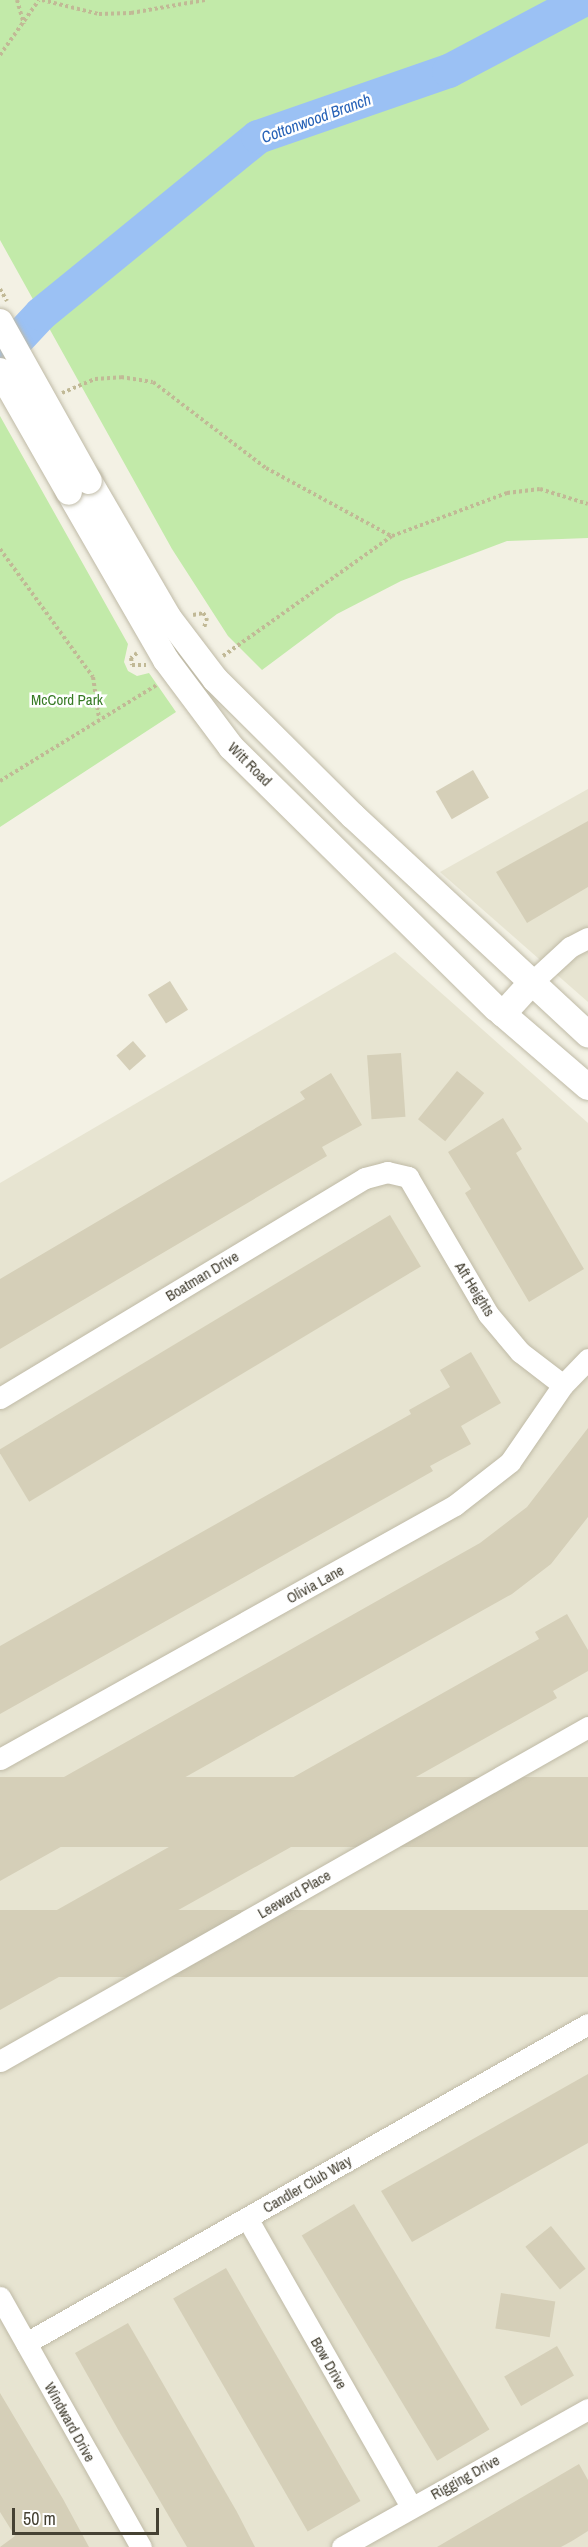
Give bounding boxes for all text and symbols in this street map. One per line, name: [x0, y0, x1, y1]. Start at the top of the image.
water label: Cottonwood Branch: [259, 89, 373, 147]
park label: McCord Park: [31, 691, 103, 709]
street label: Witt Road: [224, 738, 276, 790]
street label: Boatman Drive: [162, 1247, 242, 1305]
street label: Aft Heights: [451, 1258, 499, 1320]
street label: Olivia Lane: [283, 1561, 347, 1607]
street label: Leeward Place: [254, 1866, 334, 1922]
street label: Candler Club Way: [259, 2151, 355, 2217]
street label: Bow Drive: [307, 2334, 351, 2392]
street label: Windward Drive: [41, 2379, 99, 2465]
street label: Rigging Drive: [427, 2451, 503, 2503]
scale bar: [15, 2496, 162, 2534]
text: 50 m: [23, 2506, 56, 2531]

